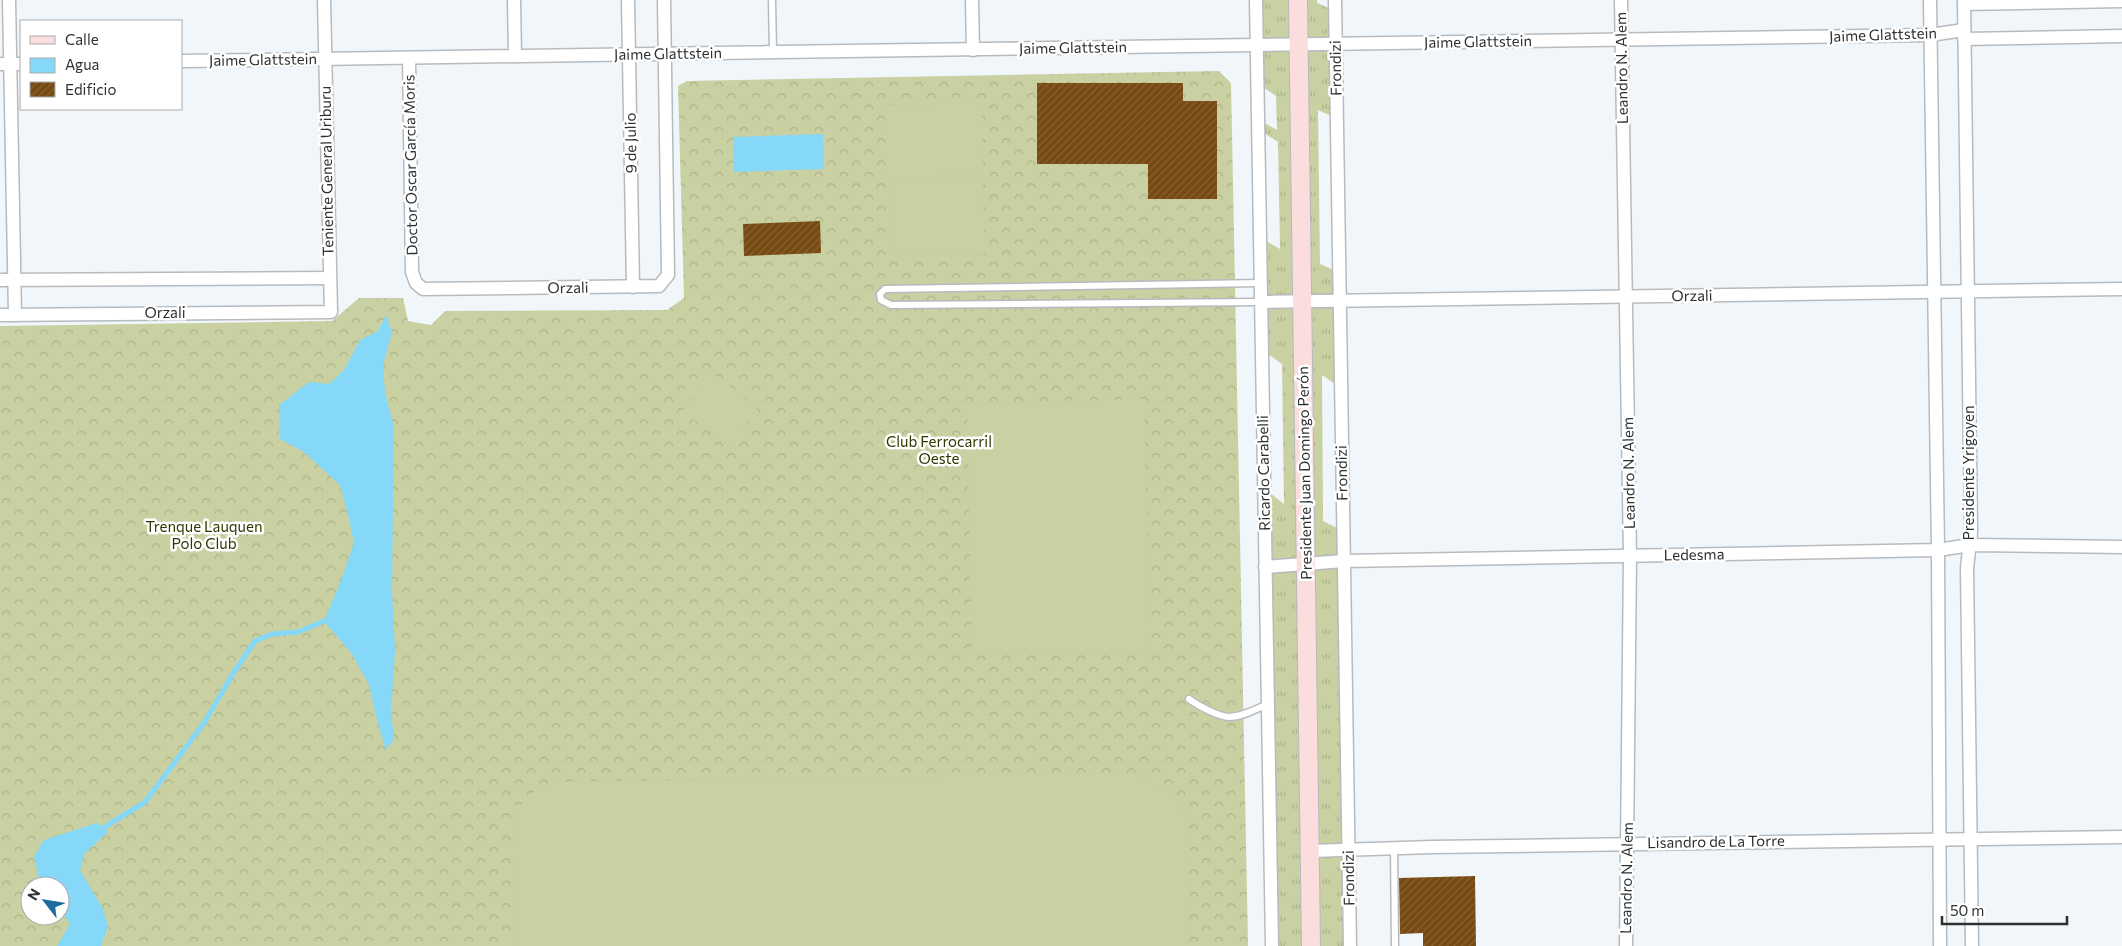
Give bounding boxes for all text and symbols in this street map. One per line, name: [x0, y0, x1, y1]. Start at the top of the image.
street label: Leandro N. Alem: [1611, 12, 1631, 124]
legend: [20, 20, 182, 110]
street label: Jaime Glattstein: [1829, 23, 1937, 45]
text: Calle: [65, 30, 99, 48]
street label: Jaime Glattstein: [1424, 31, 1532, 51]
street label: Jaime Glattstein: [1019, 37, 1127, 57]
street label: Frondizi: [1326, 40, 1344, 96]
street label: Jaime Glattstein: [614, 43, 722, 63]
street label: Jaime Glattstein: [209, 49, 317, 69]
text: Agua: [65, 55, 99, 73]
street label: Doctor Oscar García Moris: [399, 74, 421, 256]
text: Edificio: [65, 80, 116, 98]
street label: Teniente General Uriburu: [316, 86, 336, 256]
street label: 9 de Julio: [620, 112, 640, 174]
street label: Orzali: [547, 278, 589, 296]
street label: Orzali: [1671, 286, 1713, 304]
street label: Orzali: [144, 303, 186, 321]
street label: Presidente Juan Domingo Perón: [1293, 366, 1315, 580]
street label: Presidente Yrigoyen: [1959, 405, 1977, 541]
street label: Ricardo Carabelli: [1253, 415, 1273, 531]
street label: Leandro N. Alem: [1618, 417, 1638, 529]
park label: Club Ferrocarril Oeste: [886, 432, 992, 467]
street label: Frondizi: [1332, 445, 1350, 501]
park label: Trenque Lauquen Polo Club: [146, 517, 263, 552]
street label: Ledesma: [1663, 544, 1725, 564]
street label: Leandro N. Alem: [1616, 822, 1636, 934]
street label: Lisandro de La Torre: [1647, 831, 1785, 851]
street label: Frondizi: [1339, 850, 1357, 906]
north arrow: [20, 876, 70, 926]
text: N: [23, 885, 43, 903]
scale bar: [1942, 894, 2067, 926]
text: 50 m: [1950, 901, 1984, 919]

